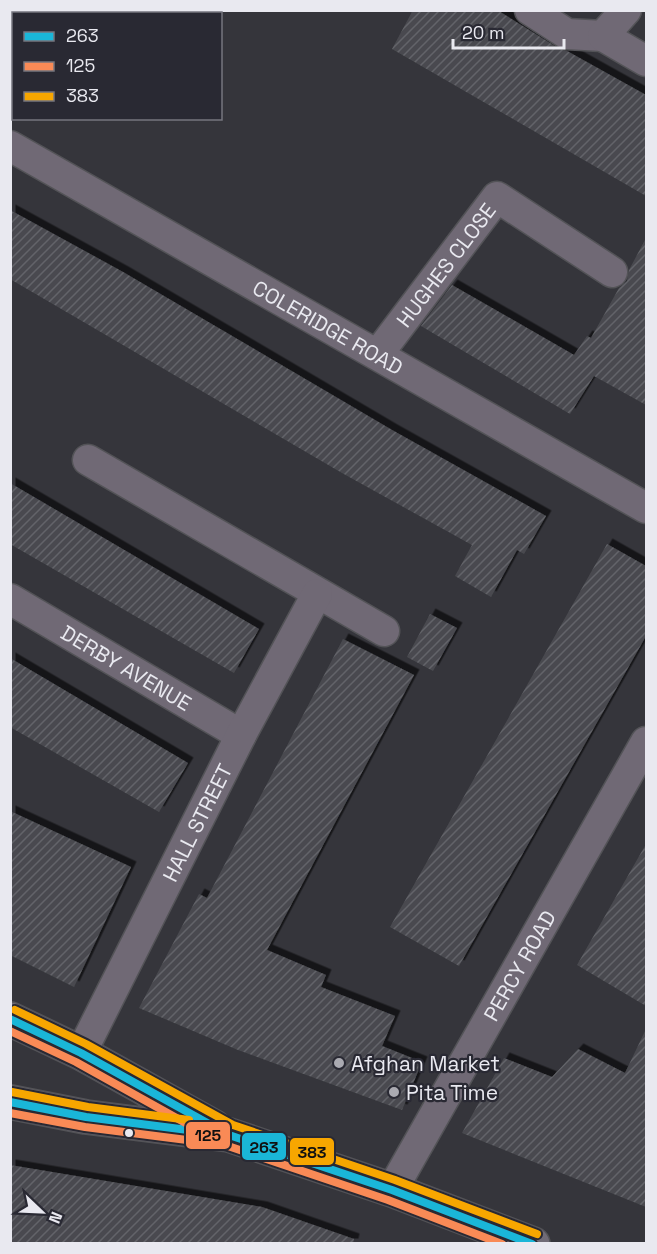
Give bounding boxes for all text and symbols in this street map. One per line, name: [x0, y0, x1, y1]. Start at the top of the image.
legend: [12, 12, 222, 120]
scale bar: [453, 12, 564, 50]
text: 20 m: [462, 21, 505, 44]
text: 263: [66, 24, 99, 47]
text: 125: [66, 54, 95, 77]
text: 383: [66, 84, 99, 107]
street label: HUGHES CLOSE: [390, 197, 501, 332]
street label: COLERIDGE ROAD: [248, 274, 408, 380]
street label: DERBY AVENUE: [56, 619, 197, 716]
street label: HALL STREET: [156, 759, 238, 886]
street label: PERCY ROAD: [477, 905, 561, 1026]
place label: Afghan Market: [351, 1050, 500, 1077]
marker: Afghan Market: [332, 1056, 346, 1070]
place label: Pita Time: [406, 1079, 498, 1106]
marker: Pita Time: [387, 1085, 401, 1099]
line badge: 125: [185, 1121, 231, 1150]
text: 125: [195, 1125, 222, 1146]
unlabelled marker: [123, 1127, 135, 1139]
line badge: 263: [241, 1132, 287, 1161]
text: 263: [249, 1137, 279, 1158]
line badge: 383: [289, 1137, 335, 1166]
text: 383: [297, 1142, 327, 1163]
north arrow: [12, 1182, 72, 1242]
text: N: [44, 1209, 67, 1227]

